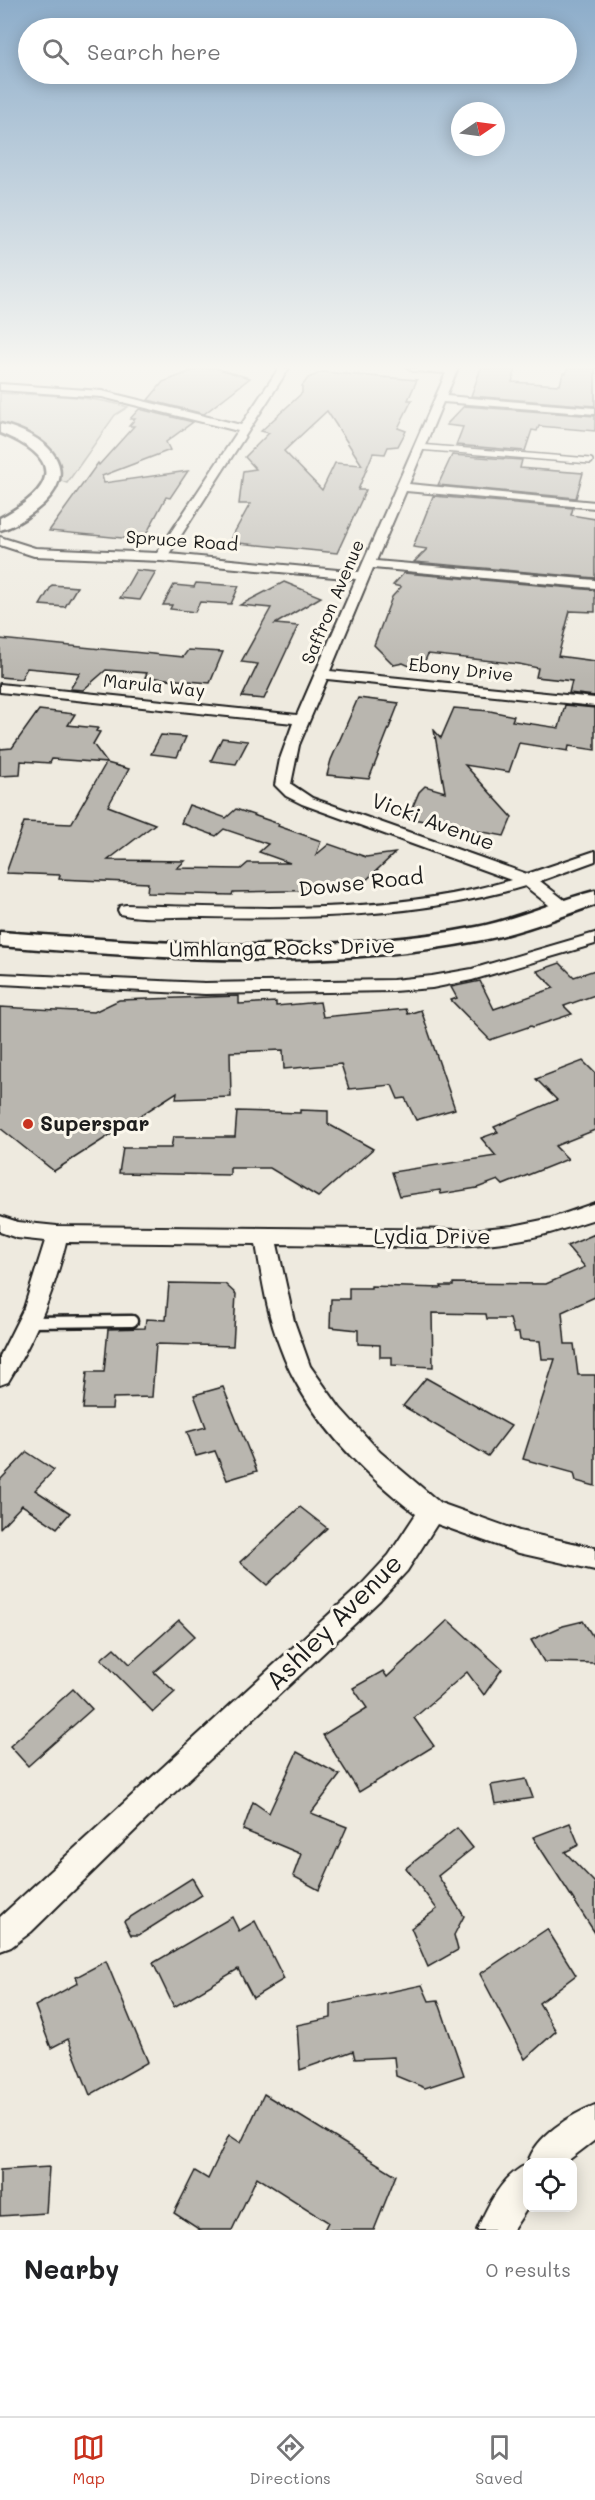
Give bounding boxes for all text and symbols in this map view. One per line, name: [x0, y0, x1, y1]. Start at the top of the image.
search box: [18, 18, 577, 84]
icon: search: [39, 35, 72, 68]
text: Search here: [87, 37, 221, 66]
north arrow: [451, 102, 505, 156]
street label: Spruce Road: [125, 524, 239, 556]
street label: Saffron Avenue: [295, 536, 369, 668]
street label: Ebony Drive: [408, 652, 515, 686]
street label: Marula Way: [102, 668, 206, 702]
street label: Vicki Avenue: [368, 786, 499, 855]
street label: Dowse Road: [297, 862, 425, 901]
street label: Umhlanga Rocks Drive: [169, 931, 395, 962]
place label: Superspar: [40, 1109, 150, 1136]
marker: Superspar: [21, 1117, 35, 1131]
street label: Lydia Drive: [373, 1222, 491, 1249]
street label: Ashley Avenue: [258, 1546, 409, 1697]
map controls: [523, 2158, 577, 2212]
button: locate: [523, 2158, 577, 2212]
text: Nearby: [24, 2252, 119, 2286]
text: 0 results: [486, 2256, 571, 2282]
tab: Map: [72, 2431, 105, 2488]
tab: Directions: [250, 2431, 331, 2488]
tab: Saved: [475, 2431, 523, 2488]

